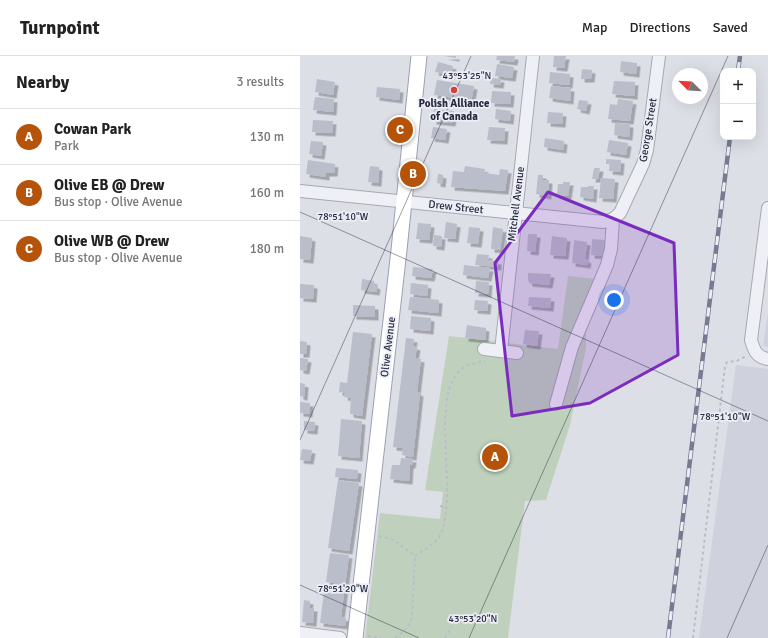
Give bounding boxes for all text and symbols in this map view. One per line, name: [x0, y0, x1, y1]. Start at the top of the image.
text: Turnpoint: [20, 16, 100, 40]
text: Map: [582, 19, 608, 36]
text: Directions: [630, 19, 691, 36]
text: Saved: [713, 19, 748, 36]
north arrow: [672, 68, 708, 104]
map controls: [720, 68, 756, 140]
button: +: [720, 68, 756, 104]
text: 43°53'25"N: [443, 70, 491, 82]
text: Nearby: [16, 72, 69, 93]
text: 3 results: [236, 74, 284, 90]
marker: Polish Alliance of Canada: [449, 85, 459, 95]
place label: Polish Alliance of Canada: [419, 97, 490, 123]
street label: George Street: [637, 97, 659, 163]
button: −: [720, 104, 756, 140]
pin: C: [387, 115, 413, 145]
text: Cowan Park: [54, 120, 131, 138]
text: A: [25, 129, 33, 145]
text: 130 m: [250, 129, 284, 145]
text: Park: [54, 138, 79, 154]
pin: B: [400, 159, 426, 189]
street label: Mitchell Avenue: [505, 166, 527, 242]
text: Olive EB @ Drew: [54, 176, 164, 194]
text: B: [25, 185, 33, 201]
text: 160 m: [250, 185, 284, 201]
text: Bus stop · Olive Avenue: [54, 194, 182, 210]
street label: Drew Street: [428, 198, 484, 216]
text: 78°51'10"W: [318, 211, 369, 223]
text: Olive WB @ Drew: [54, 232, 169, 250]
text: C: [25, 241, 33, 257]
text: 180 m: [250, 241, 284, 257]
text: Bus stop · Olive Avenue: [54, 250, 182, 266]
your location: [604, 290, 624, 310]
street label: Olive Avenue: [378, 316, 398, 378]
text: 78°51'10"W: [700, 411, 751, 423]
pin: A: [482, 442, 508, 472]
text: 78°51'20"W: [318, 583, 369, 595]
text: 43°53'20"N: [449, 613, 497, 625]

